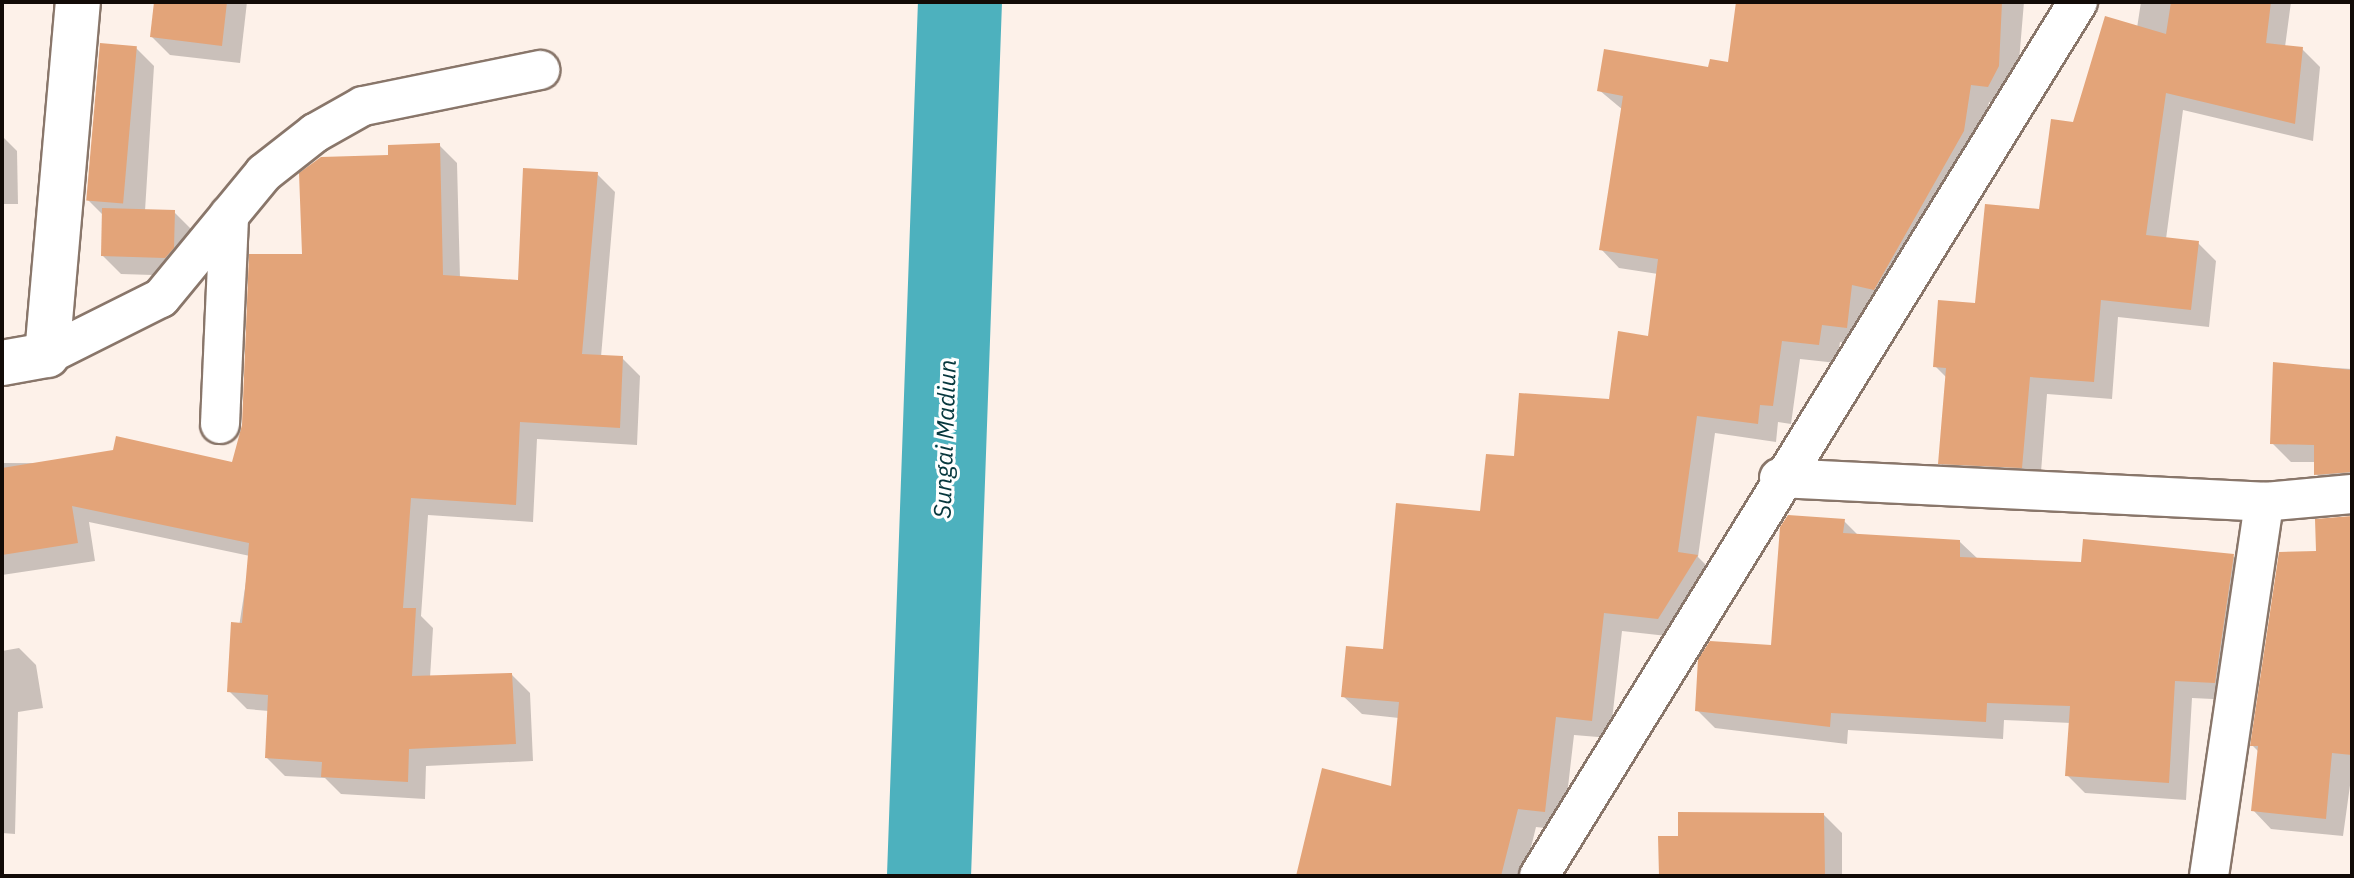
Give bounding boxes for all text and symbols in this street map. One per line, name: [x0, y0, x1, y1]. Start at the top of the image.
water label: Sungai Madiun: [928, 359, 962, 519]

